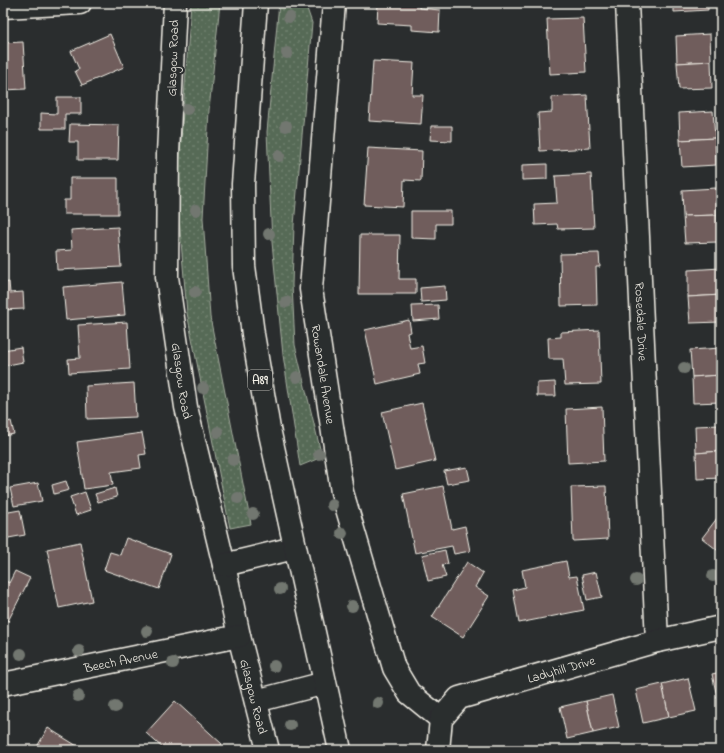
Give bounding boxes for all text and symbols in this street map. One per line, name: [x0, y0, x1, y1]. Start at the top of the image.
street label: Glasgow Road: [163, 19, 185, 97]
street label: Rosedale Drive: [629, 282, 652, 362]
street label: Rowandale Avenue: [306, 323, 340, 426]
street label: Glasgow Road: [166, 342, 197, 422]
road number: A89: [248, 370, 272, 390]
street label: Beech Avenue: [81, 645, 159, 678]
street label: Ladyhill Drive: [525, 651, 598, 689]
street label: Glasgow Road: [234, 657, 272, 737]

